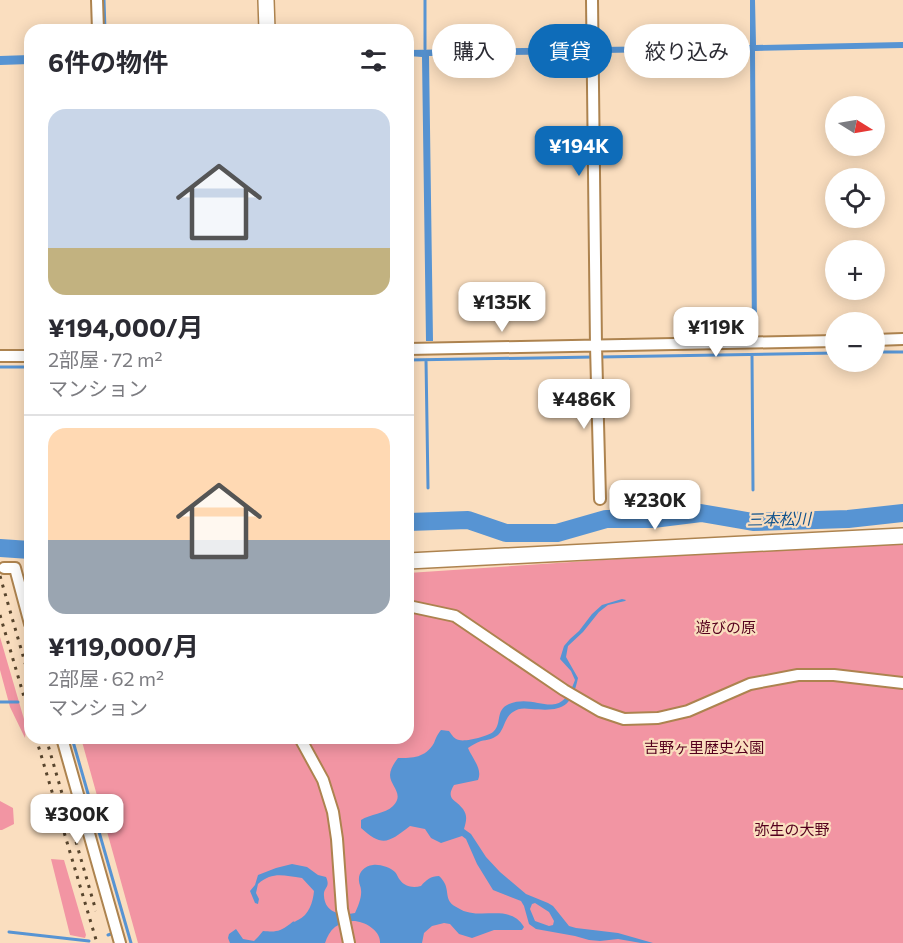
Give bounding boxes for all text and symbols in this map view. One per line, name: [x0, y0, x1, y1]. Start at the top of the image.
chip: 購入: [432, 24, 516, 78]
chip: 賃貸: [528, 24, 612, 78]
chip: 絞り込み: [624, 24, 750, 78]
icon: filters: [357, 44, 390, 77]
text: 6件の物件: [48, 46, 168, 77]
north arrow: [825, 96, 885, 156]
map controls: [825, 96, 885, 372]
pin: ¥194K: [537, 126, 621, 177]
text: ¥194K: [549, 133, 609, 157]
icon: home: [165, 148, 273, 256]
button: locate: [825, 168, 885, 228]
button: +: [825, 240, 885, 300]
pin: ¥135K: [460, 282, 544, 333]
text: ¥135K: [472, 289, 532, 313]
pin: ¥119K: [674, 307, 758, 358]
text: ¥194,000/月: [48, 311, 204, 342]
button: −: [825, 312, 885, 372]
text: ¥119K: [687, 314, 745, 338]
text: 2部屋 · 72 m²: [48, 347, 162, 371]
text: マンション: [48, 376, 148, 400]
pin: ¥486K: [542, 379, 626, 430]
text: ¥486K: [552, 386, 616, 410]
icon: home: [165, 467, 273, 575]
pin: ¥230K: [613, 480, 697, 531]
text: ¥230K: [623, 487, 687, 511]
water label: 三本松川: [747, 508, 813, 529]
park label: 遊びの原: [696, 618, 756, 636]
text: ¥119,000/月: [48, 630, 199, 661]
text: 2部屋 · 62 m²: [48, 666, 164, 690]
text: マンション: [48, 695, 148, 719]
park label: 吉野ヶ里歴史公園: [644, 738, 764, 756]
pin: ¥300K: [35, 794, 119, 845]
text: ¥300K: [44, 801, 110, 825]
park label: 弥生の大野: [754, 820, 830, 838]

